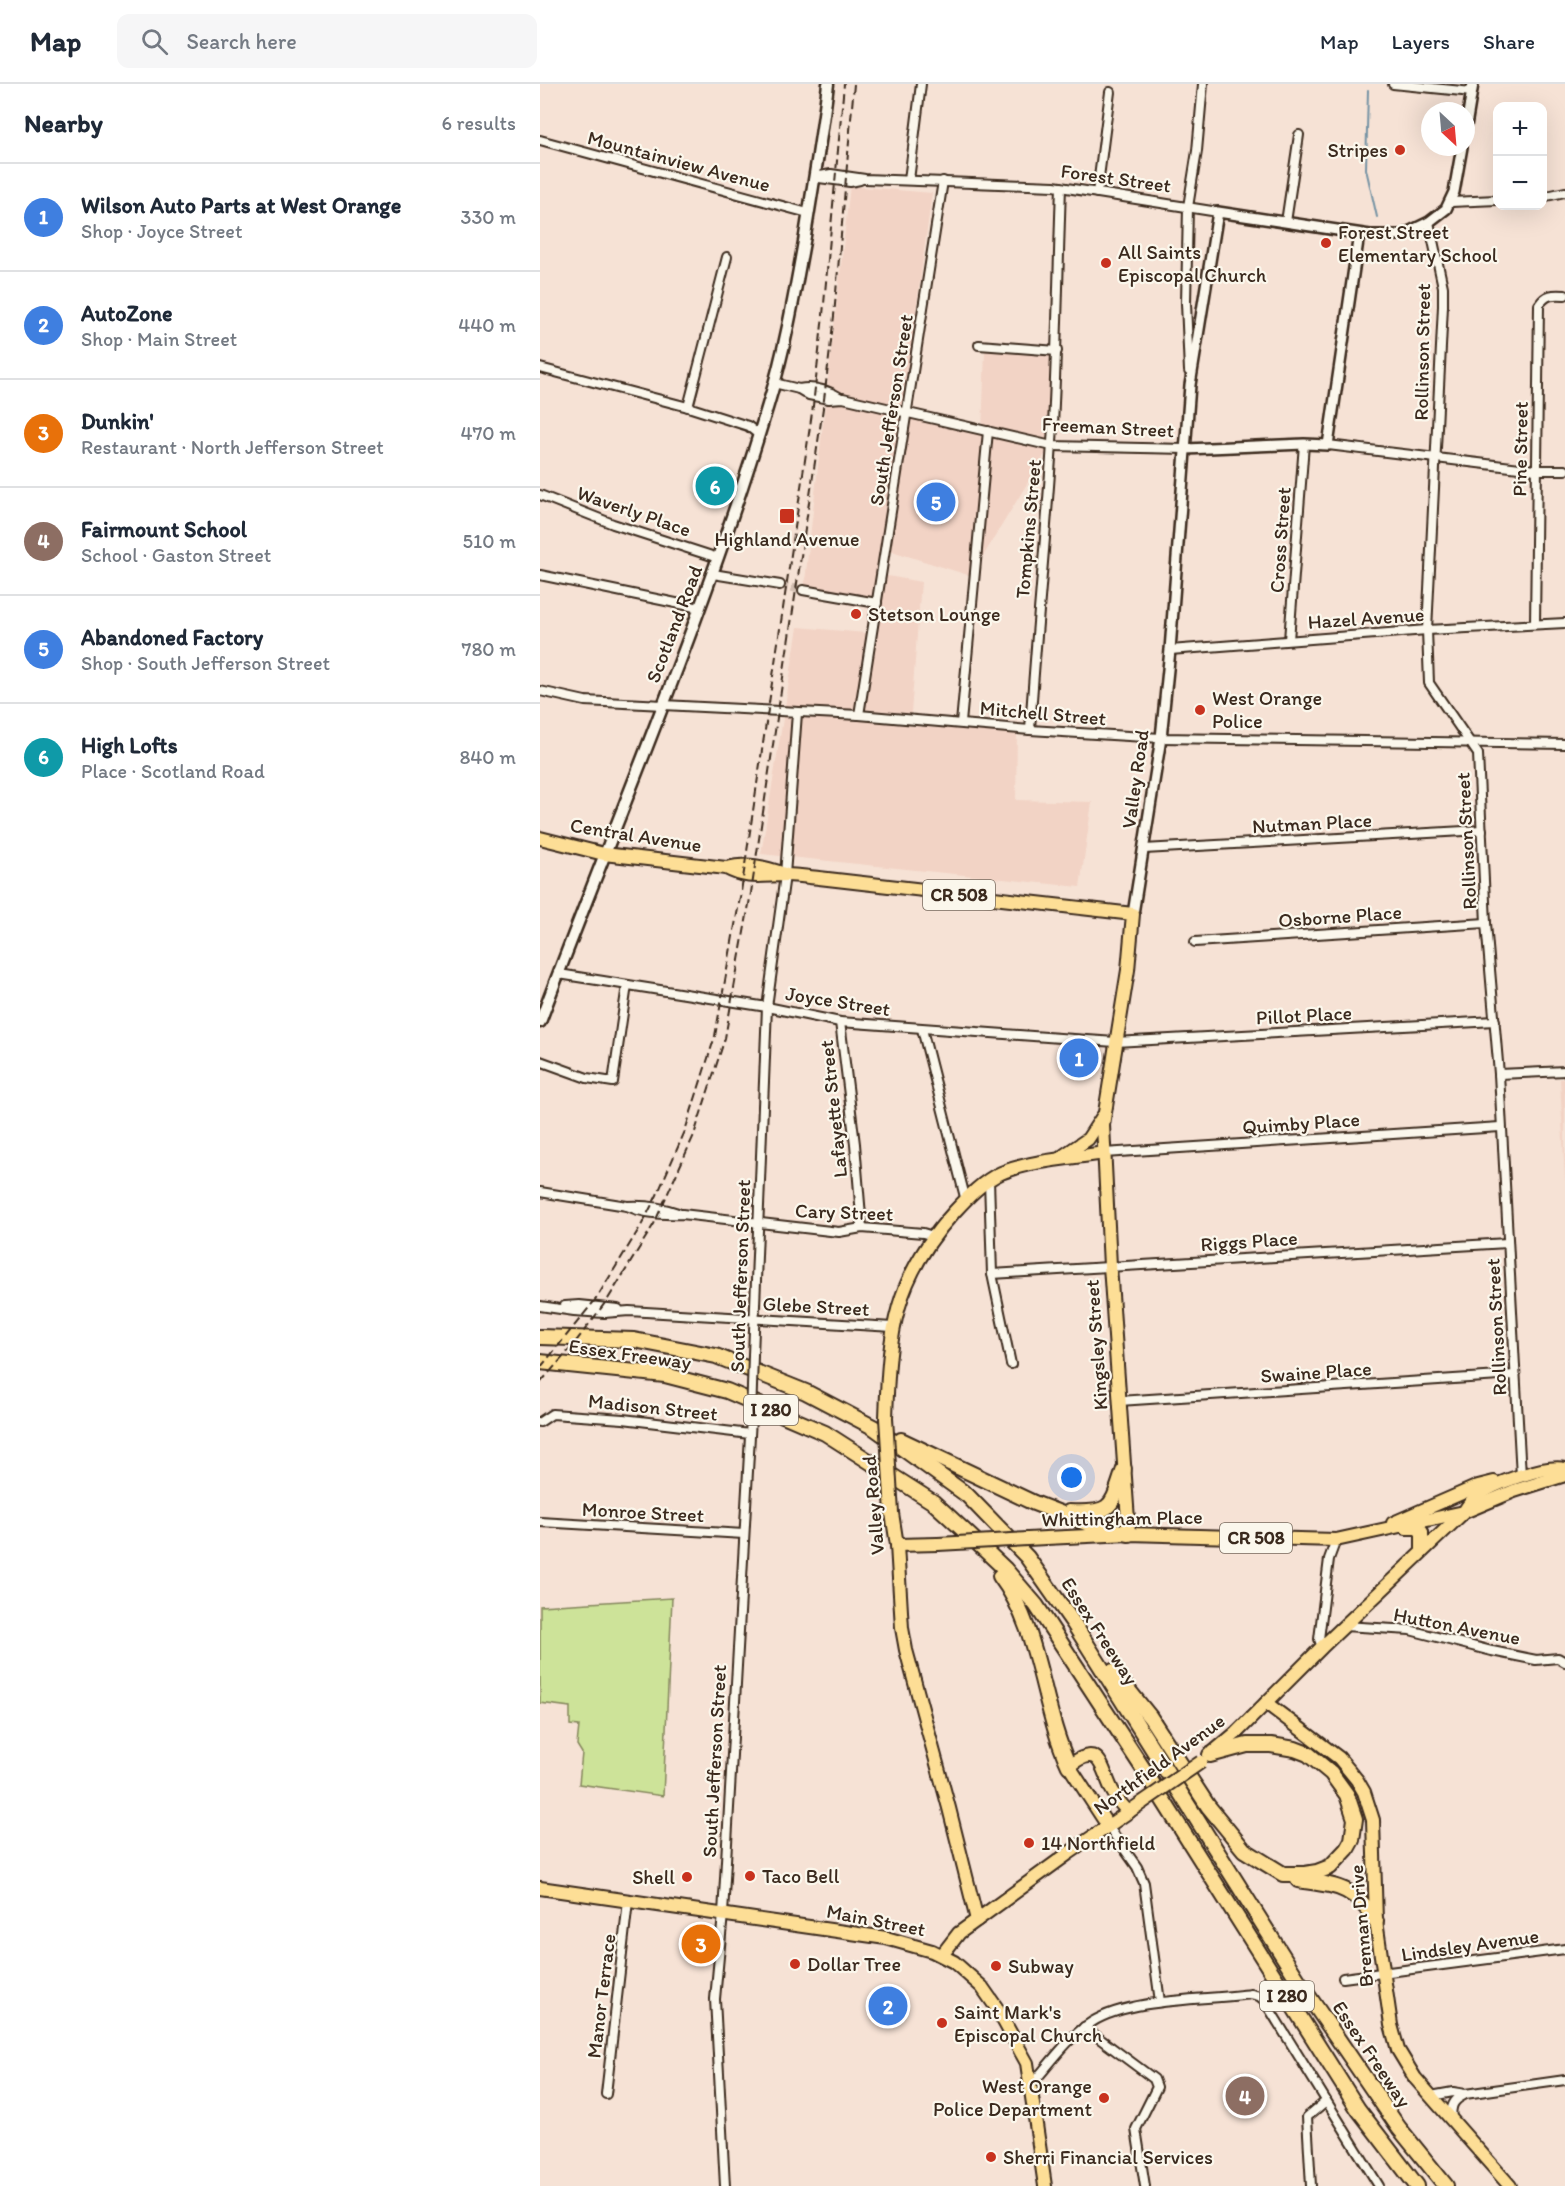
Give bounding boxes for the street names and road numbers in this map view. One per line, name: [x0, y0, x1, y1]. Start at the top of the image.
street label: Mountainview Avenue: [585, 125, 773, 197]
street label: Forest Street: [1059, 158, 1173, 198]
street label: Rollinson Street: [1409, 283, 1435, 421]
street label: South Jefferson Street: [864, 312, 918, 507]
street label: Pine Street: [1507, 401, 1533, 497]
street label: Freeman Street: [1041, 412, 1175, 442]
street label: Tompkins Street: [1010, 458, 1046, 600]
street label: Waverly Place: [574, 480, 694, 542]
street label: Cross Street: [1264, 486, 1296, 594]
street label: Scotland Road: [641, 562, 707, 686]
street label: Hazel Avenue: [1307, 602, 1425, 634]
street label: Mitchell Street: [979, 696, 1108, 731]
street label: Valley Road: [1116, 728, 1154, 830]
street label: Rollinson Street: [1450, 771, 1482, 910]
street label: Nutman Place: [1251, 808, 1373, 838]
street label: Central Avenue: [569, 813, 703, 857]
road number: CR 508: [923, 880, 995, 910]
street label: Osborne Place: [1277, 900, 1403, 932]
street label: Joyce Street: [784, 981, 892, 1021]
street label: Pillot Place: [1255, 1001, 1353, 1029]
street label: Lafayette Street: [814, 1038, 852, 1179]
street label: Quimby Place: [1241, 1107, 1361, 1139]
street label: South Jefferson Street: [725, 1179, 755, 1373]
street label: Cary Street: [794, 1198, 894, 1226]
street label: Riggs Place: [1200, 1226, 1298, 1256]
street label: Rollinson Street: [1480, 1257, 1512, 1396]
street label: Kingsley Street: [1079, 1278, 1113, 1411]
street label: Glebe Street: [762, 1291, 870, 1321]
street label: Essex Freeway: [567, 1334, 693, 1375]
street label: Swaine Place: [1260, 1356, 1372, 1388]
street label: Madison Street: [587, 1388, 719, 1426]
road number: I 280: [744, 1395, 798, 1425]
street label: Valley Road: [857, 1454, 889, 1556]
street label: Monroe Street: [581, 1497, 705, 1527]
street label: Whittingham Place: [1041, 1505, 1203, 1531]
road number: CR 508: [1220, 1523, 1292, 1553]
street label: Essex Freeway: [1056, 1573, 1144, 1690]
street label: Hutton Avenue: [1392, 1602, 1522, 1650]
street label: South Jefferson Street: [697, 1663, 731, 1858]
street label: Northfield Avenue: [1089, 1708, 1229, 1820]
street label: Brennan Drive: [1344, 1864, 1378, 1988]
street label: Main Street: [824, 1899, 928, 1941]
street label: Lindsley Avenue: [1400, 1923, 1540, 1967]
street label: Manor Terrace: [581, 1932, 621, 2060]
road number: I 280: [1260, 1981, 1314, 2011]
street label: Essex Freeway: [1328, 1996, 1417, 2112]

